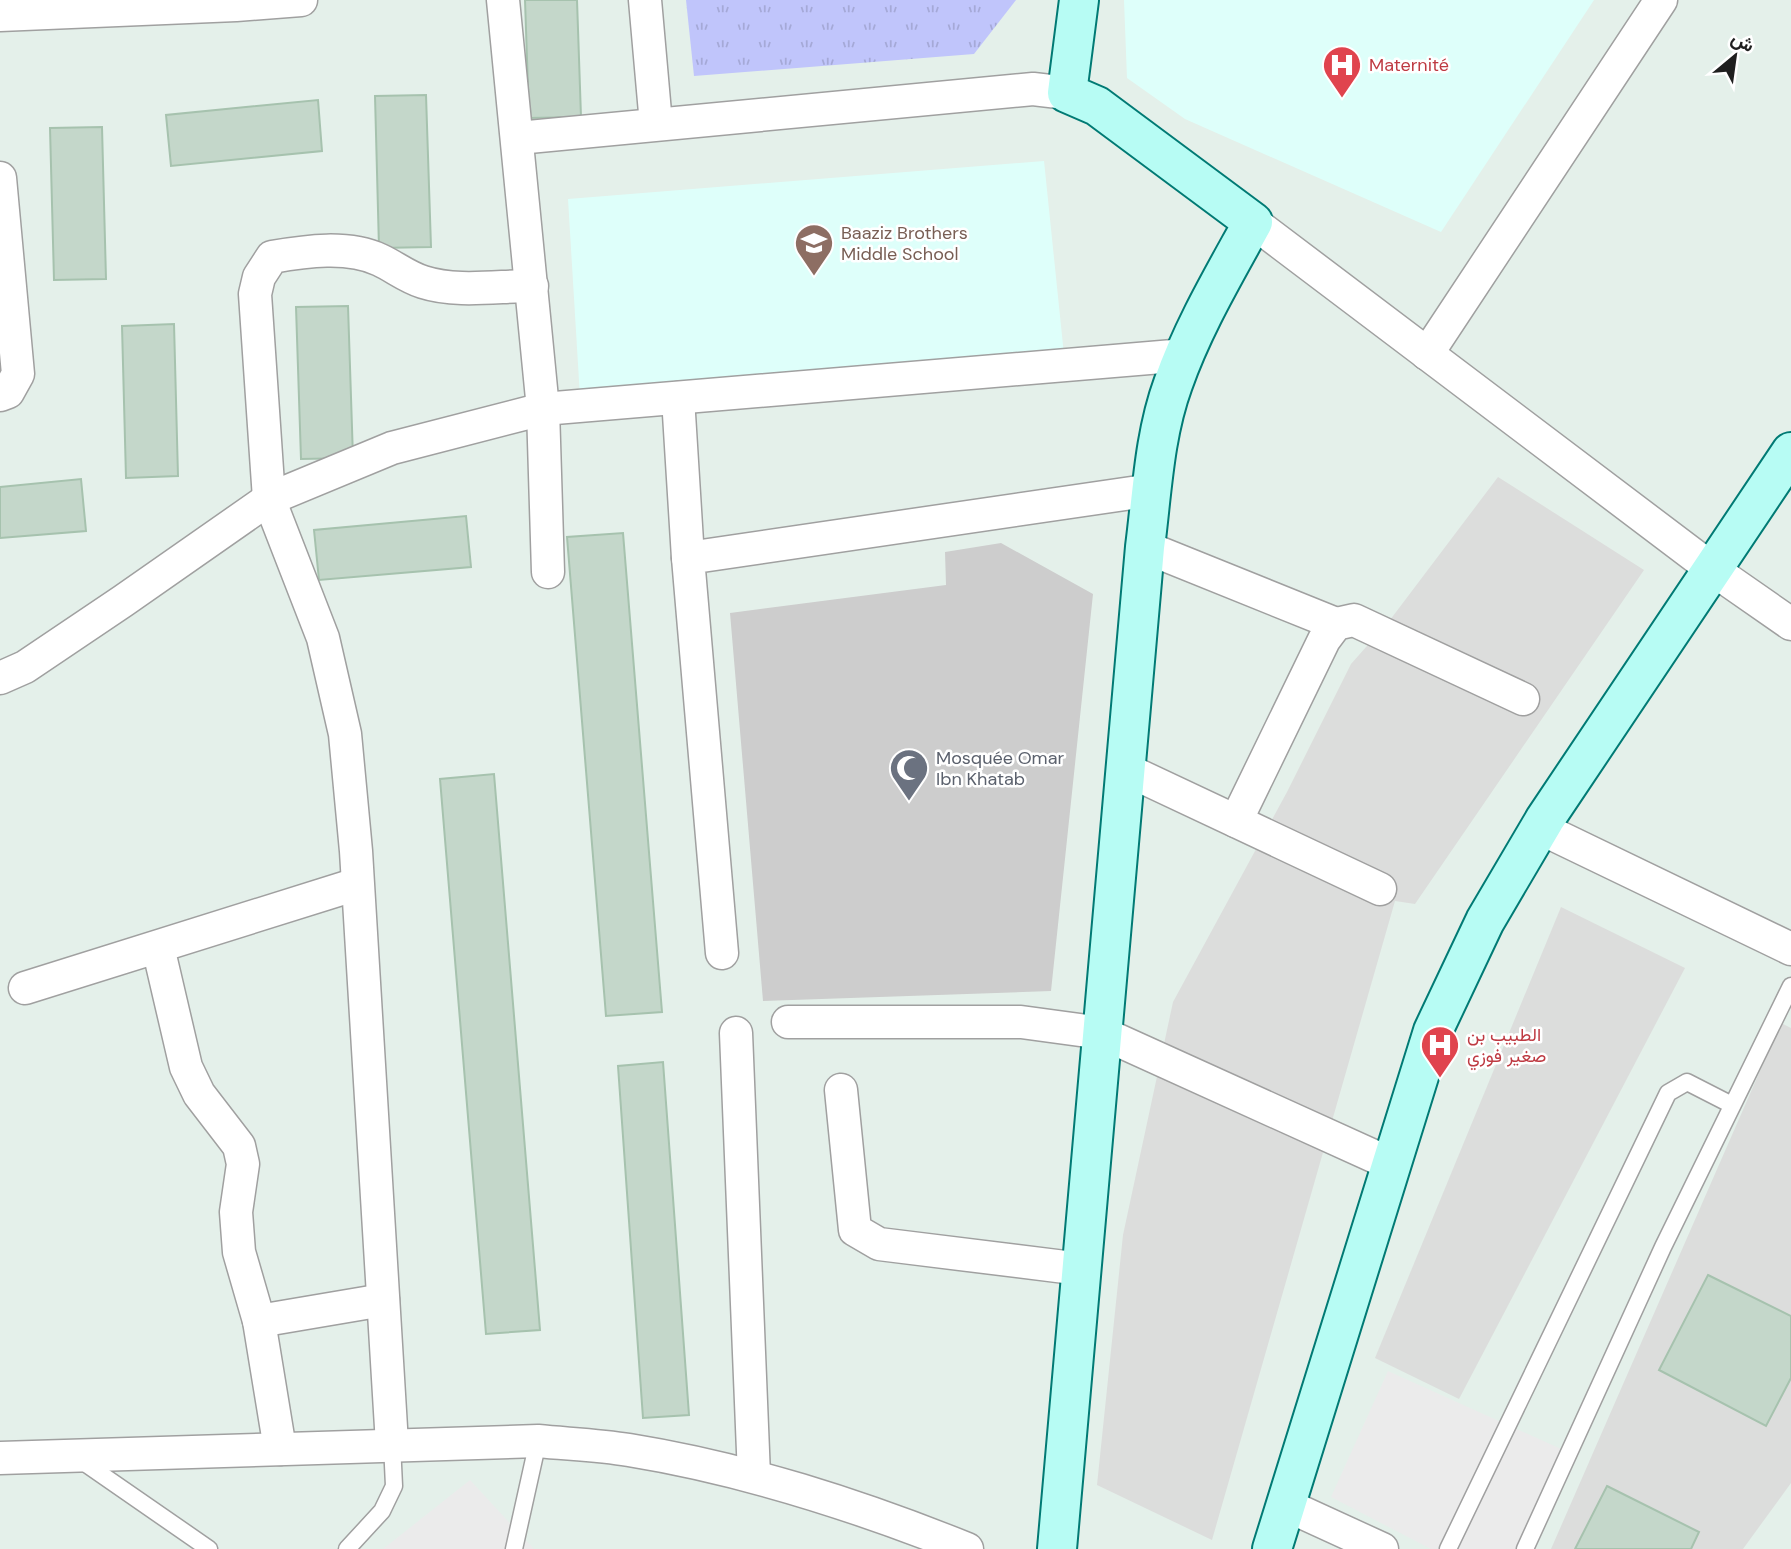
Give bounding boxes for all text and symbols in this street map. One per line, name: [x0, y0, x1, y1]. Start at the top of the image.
north arrow: [1700, 21, 1770, 91]
text: ش: [1727, 25, 1759, 58]
hospital icon: Maternité: [1321, 44, 1363, 99]
place label: Maternité: [1369, 53, 1449, 77]
place label: Baaziz Brothers Middle School: [841, 221, 968, 266]
school or university icon: Baaziz Brothers Middle School: [793, 222, 835, 277]
place label: Mosquée Omar Ibn Khatab: [936, 746, 1064, 791]
mosque icon: Mosquée Omar Ibn Khatab: [888, 747, 930, 802]
place label: الطبيب بن صغير فوزي: [1467, 1023, 1546, 1071]
hospital icon: الطبيب بن صغير فوزي: [1419, 1024, 1461, 1079]

